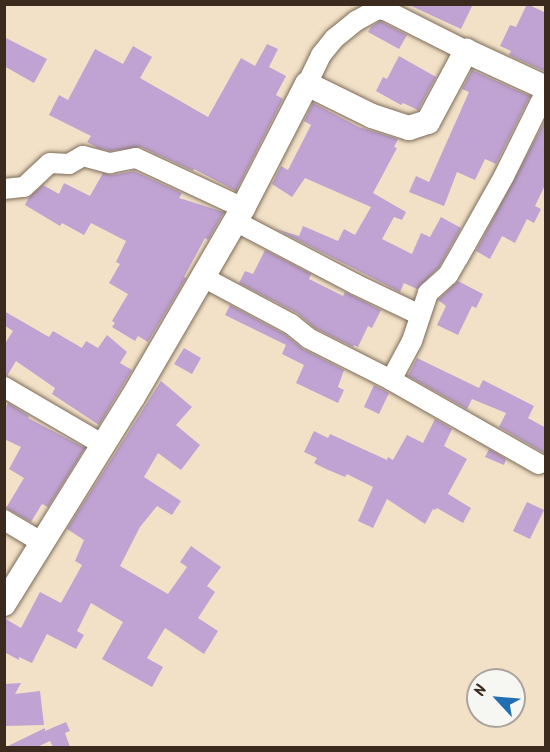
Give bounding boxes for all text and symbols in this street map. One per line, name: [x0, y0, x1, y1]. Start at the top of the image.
north arrow: [466, 668, 526, 728]
text: N: [468, 681, 495, 701]

